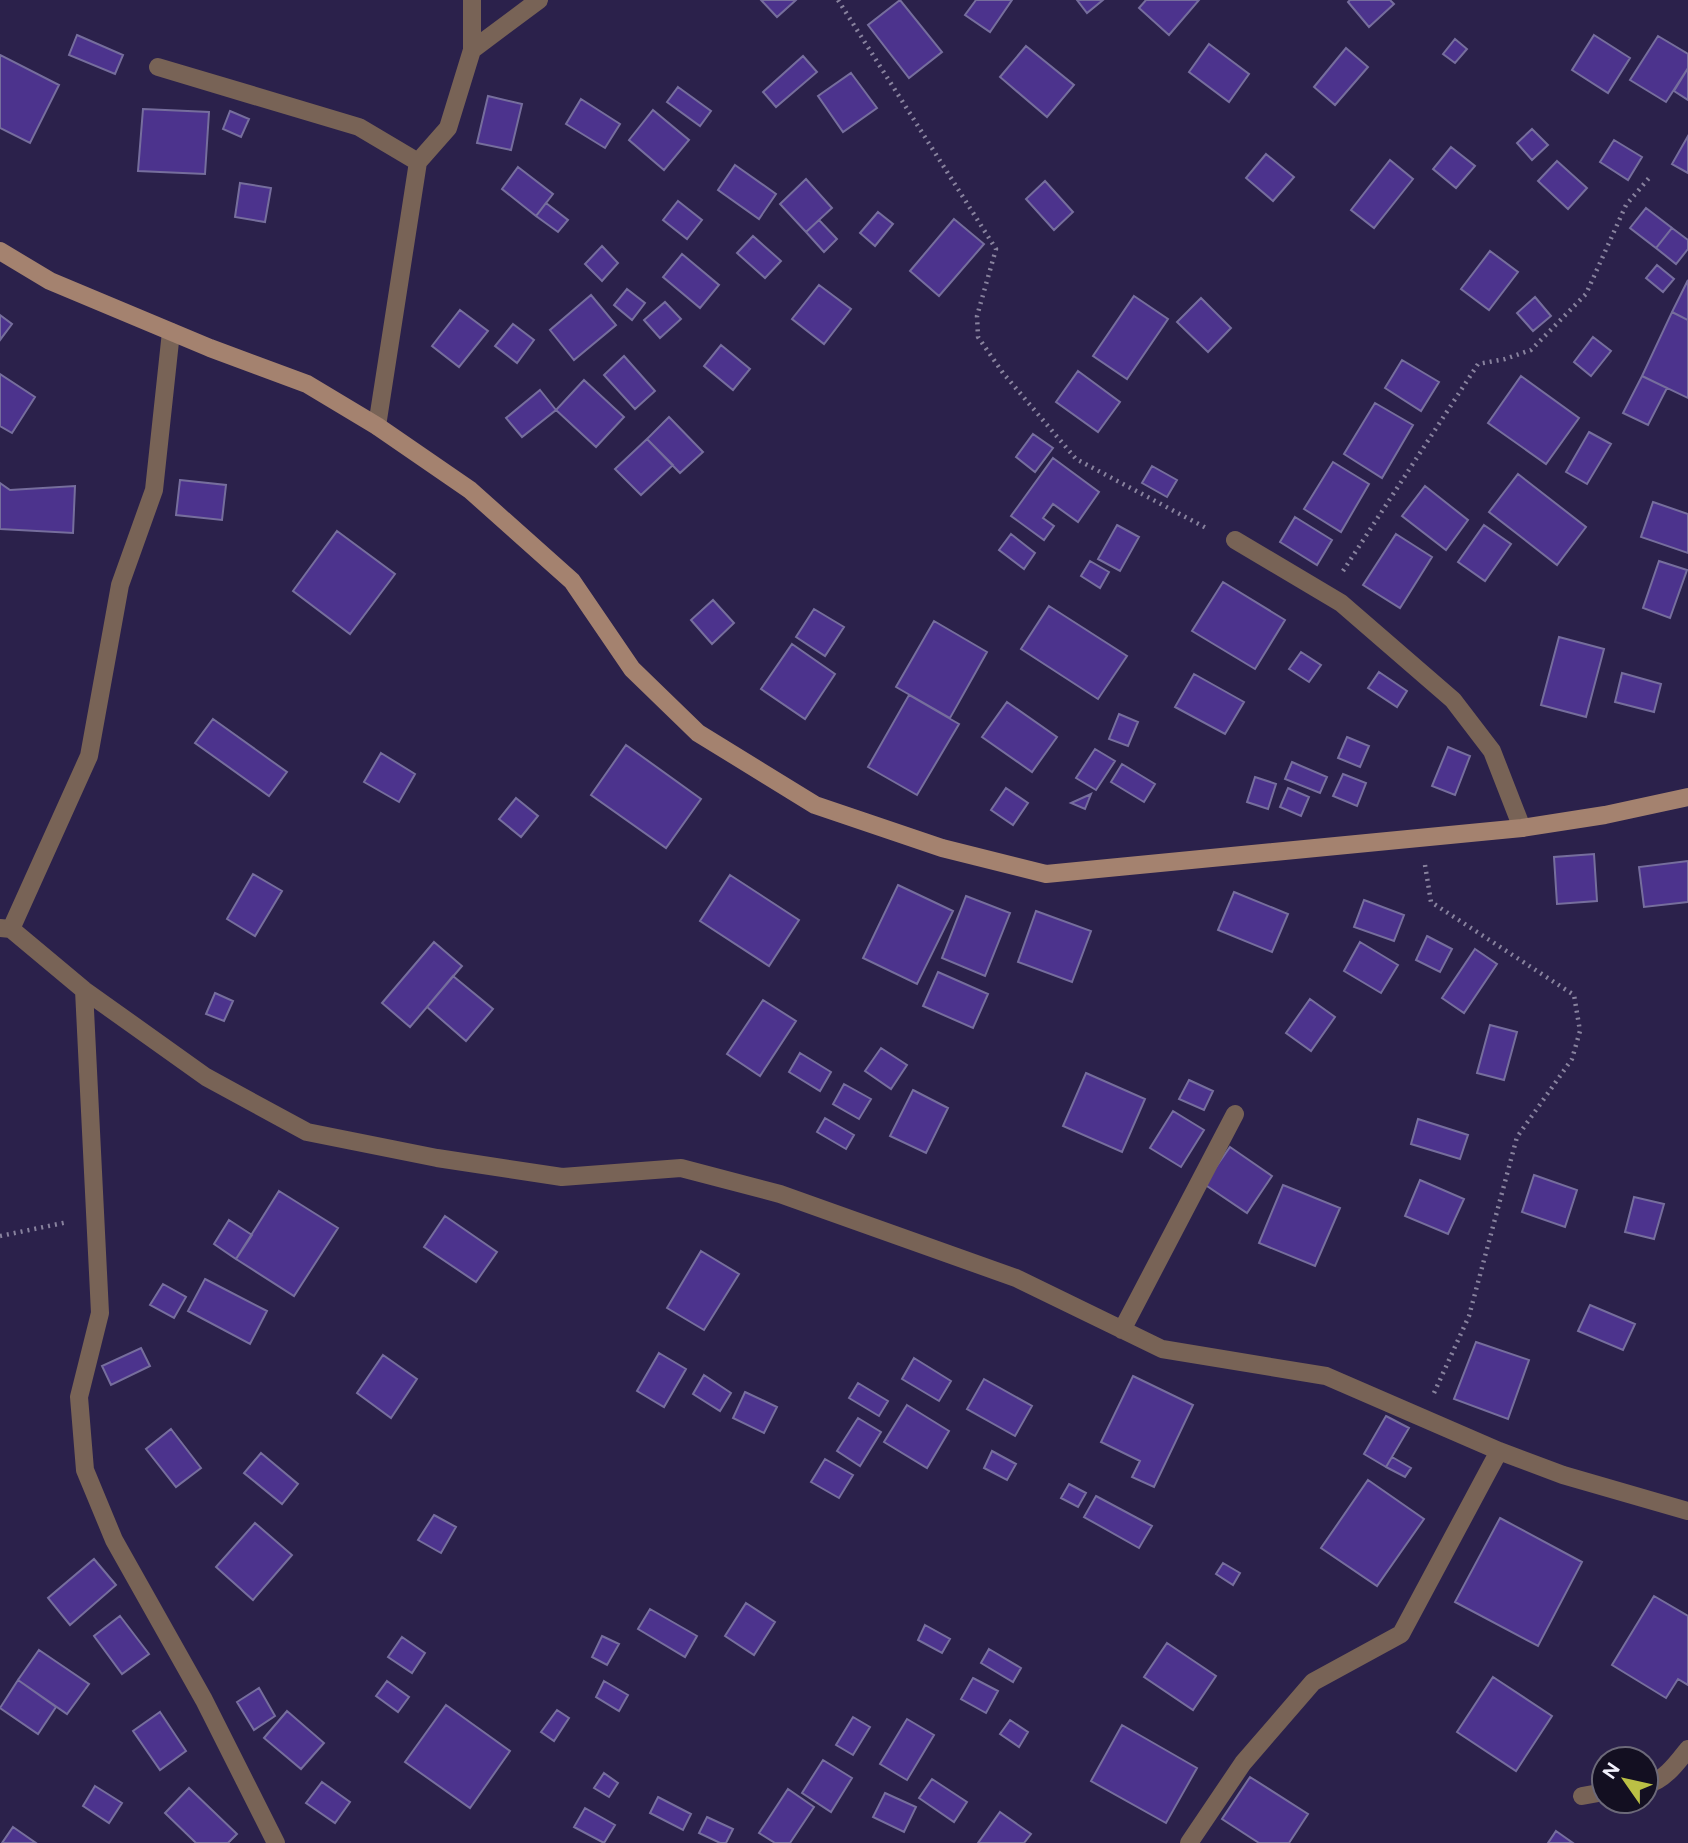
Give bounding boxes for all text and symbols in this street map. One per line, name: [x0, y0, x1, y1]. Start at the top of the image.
north arrow: [1590, 1745, 1660, 1815]
text: N: [1598, 1758, 1625, 1783]

